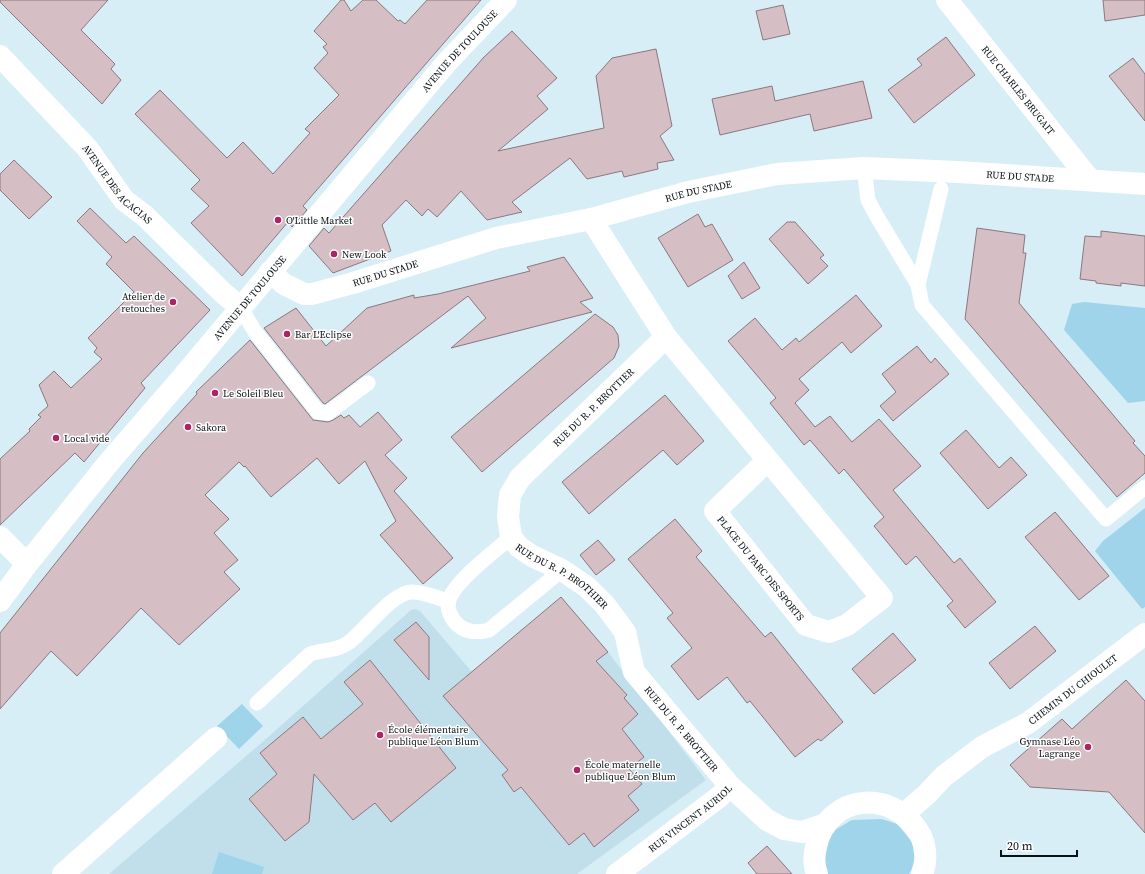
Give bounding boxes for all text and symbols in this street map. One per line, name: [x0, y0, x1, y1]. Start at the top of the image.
street label: AVENUE DE TOULOUSE: [419, 7, 500, 95]
street label: RUE CHARLES BRUGAIT: [979, 43, 1058, 138]
street label: AVENUE DES ACACIAS: [79, 141, 155, 227]
street label: RUE DU STADE: [986, 168, 1054, 185]
street label: RUE DU STADE: [664, 177, 733, 205]
place label: O'Little Market: [286, 214, 353, 227]
marker: O'Little Market: [273, 215, 283, 225]
place label: New Look: [342, 248, 387, 261]
marker: New Look: [329, 249, 339, 259]
street label: AVENUE DE TOULOUSE: [210, 253, 289, 343]
street label: RUE DU STADE: [351, 257, 420, 290]
place label: Atelier de retouches: [121, 290, 165, 315]
marker: Atelier de retouches: [168, 297, 178, 307]
place label: Bar L'Eclipse: [295, 328, 352, 341]
marker: Bar L'Eclipse: [282, 329, 292, 339]
street label: RUE DU R. P. BROTTIER: [550, 365, 637, 450]
place label: Le Soleil Bleu: [223, 387, 284, 400]
marker: Le Soleil Bleu: [210, 388, 220, 398]
place label: Sakora: [196, 421, 227, 434]
marker: Sakora: [183, 422, 193, 432]
place label: Local vide: [64, 432, 110, 445]
marker: Local vide: [51, 433, 61, 443]
street label: PLACE DU PARC DES SPORTS: [714, 513, 807, 623]
street label: RUE DU R. P. BROTHIER: [513, 541, 611, 612]
street label: CHEMIN DU CHIOULET: [1026, 651, 1120, 728]
street label: RUE DU R. P. BROTTIER: [641, 683, 721, 775]
place label: École élémentaire publique Léon Blum: [388, 723, 479, 748]
marker: École élémentaire publique Léon Blum: [375, 730, 385, 740]
place label: Gymnase Léo Lagrange: [1020, 735, 1081, 760]
marker: Gymnase Léo Lagrange: [1083, 742, 1093, 752]
place label: École maternelle publique Léon Blum: [585, 758, 676, 783]
marker: École maternelle publique Léon Blum: [572, 765, 582, 775]
street label: RUE VINCENT AURIOL: [646, 782, 735, 855]
scale bar: [1001, 832, 1077, 858]
text: 20 m: [1007, 838, 1033, 854]

